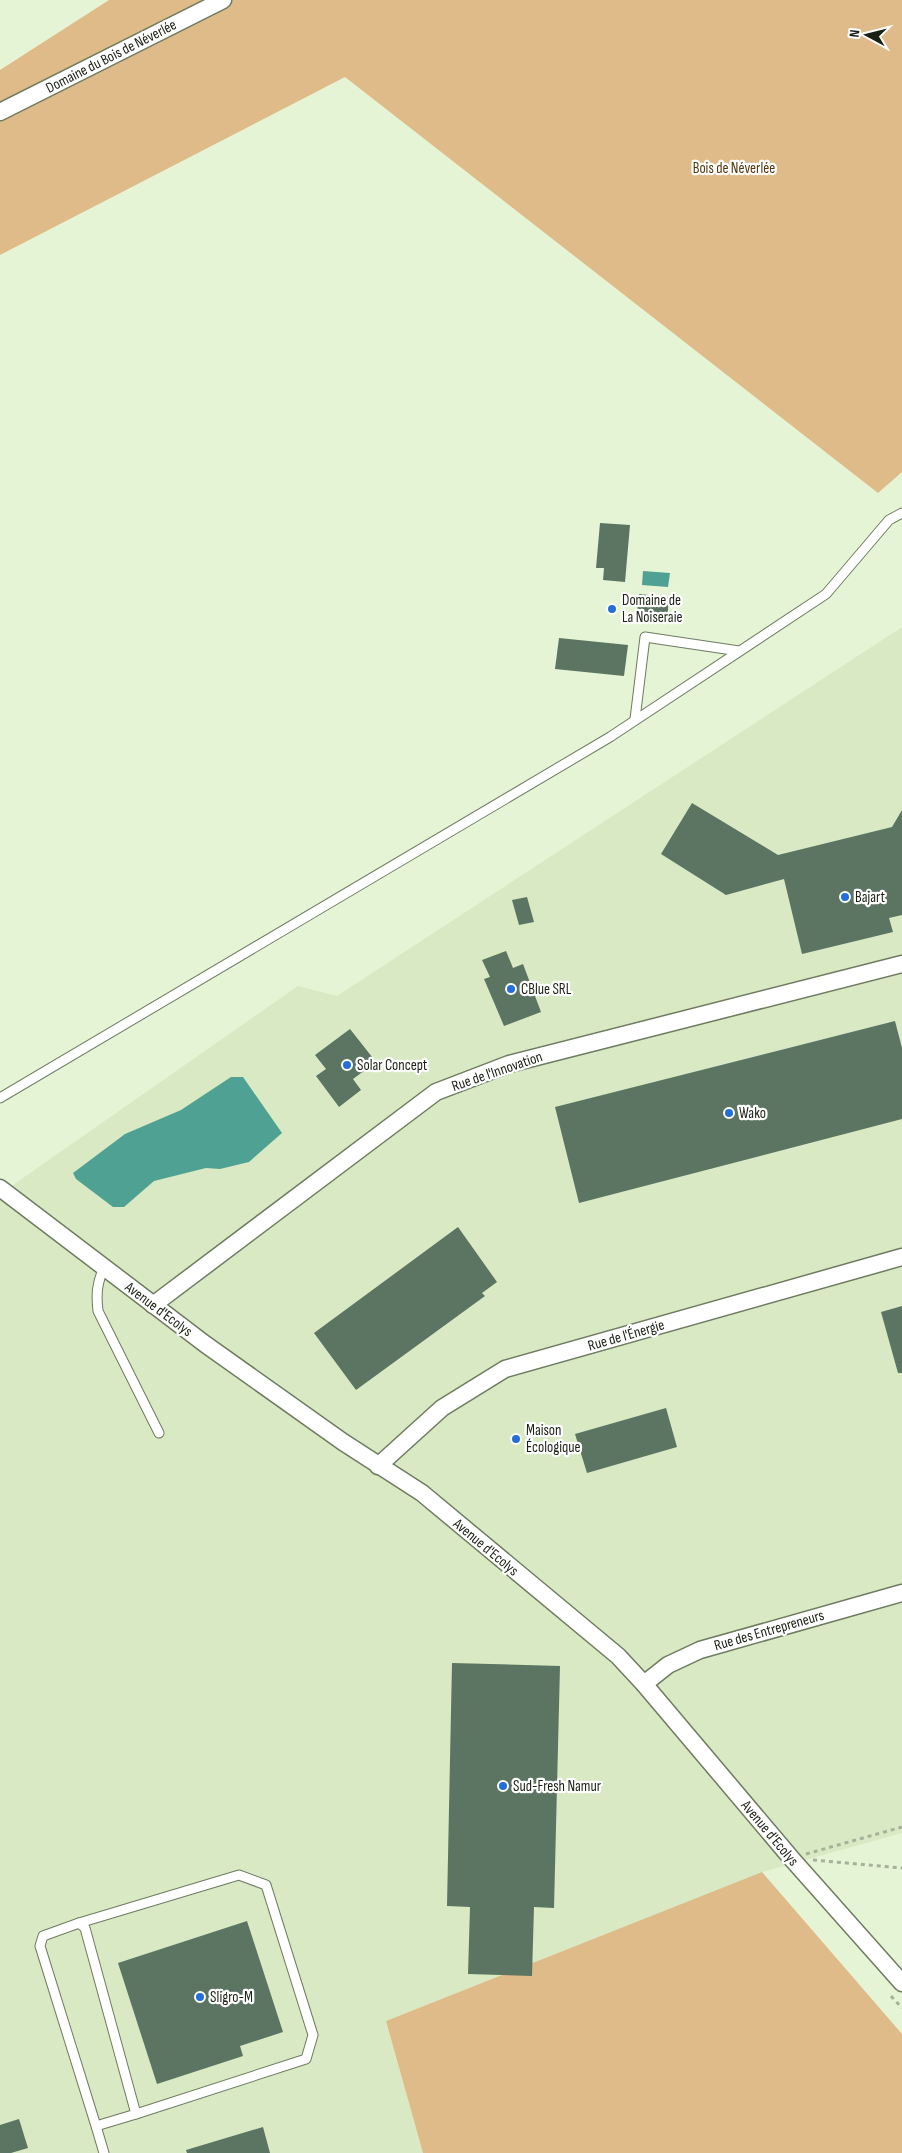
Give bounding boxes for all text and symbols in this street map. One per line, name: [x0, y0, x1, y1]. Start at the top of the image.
north arrow: [842, 10, 892, 60]
street label: Domaine du Bois de Néverlée: [43, 15, 180, 98]
text: N: [846, 29, 863, 38]
park label: Bois de Néverlée: [693, 159, 775, 178]
place label: Domaine de La Noiseraie: [622, 591, 682, 627]
marker: Domaine de La Noiseraie: [606, 603, 618, 615]
place label: Bajart: [855, 888, 885, 907]
marker: Bajart: [839, 891, 851, 903]
place label: CBlue SRL: [521, 980, 572, 999]
marker: CBlue SRL: [505, 983, 517, 995]
street label: Rue de l'Innovation: [449, 1047, 545, 1096]
place label: Solar Concept: [357, 1056, 428, 1075]
marker: Solar Concept: [341, 1059, 353, 1071]
place label: Wako: [739, 1104, 766, 1123]
marker: Wako: [723, 1107, 735, 1119]
street label: Avenue d'Ecolys: [120, 1277, 196, 1341]
street label: Rue de l'Énergie: [586, 1315, 667, 1355]
place label: Maison Écologique: [526, 1421, 581, 1457]
marker: Maison Écologique: [510, 1433, 522, 1445]
street label: Avenue d'Ecolys: [448, 1514, 522, 1580]
street label: Rue des Entrepreneurs: [712, 1606, 826, 1655]
place label: Sud-Fresh Namur: [513, 1777, 602, 1796]
marker: Sud-Fresh Namur: [497, 1780, 509, 1792]
street label: Avenue d'Ecolys: [736, 1796, 803, 1870]
place label: Sligro-M: [210, 1988, 253, 2007]
marker: Sligro-M: [194, 1991, 206, 2003]

